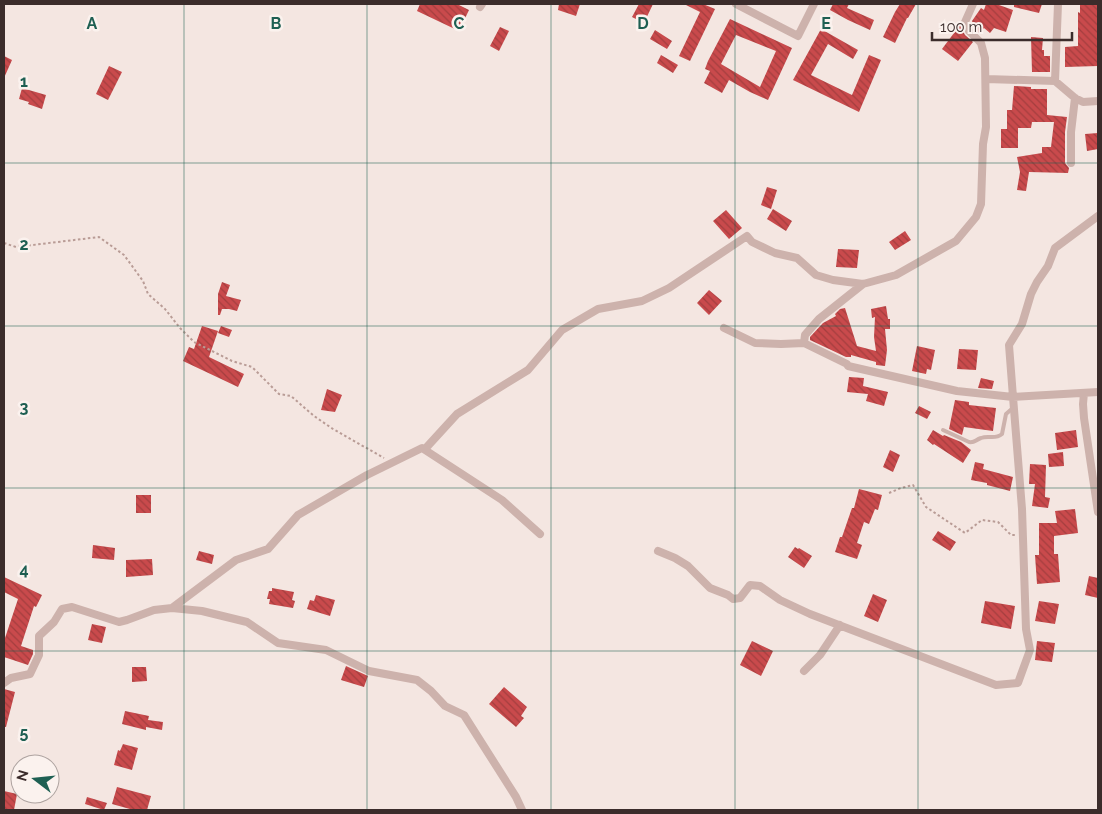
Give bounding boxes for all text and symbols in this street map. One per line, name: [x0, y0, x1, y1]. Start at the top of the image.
scale bar: [932, 10, 1072, 42]
text: A: [87, 14, 98, 33]
text: B: [271, 14, 282, 33]
text: C: [454, 14, 465, 33]
text: D: [637, 14, 649, 33]
text: E: [821, 14, 831, 33]
text: 100 m: [940, 18, 982, 36]
text: 1: [20, 72, 28, 91]
text: 2: [19, 235, 29, 254]
text: 3: [20, 398, 29, 417]
text: 4: [19, 560, 29, 579]
text: 5: [20, 723, 29, 742]
north arrow: [10, 754, 60, 804]
text: N: [13, 768, 32, 783]

